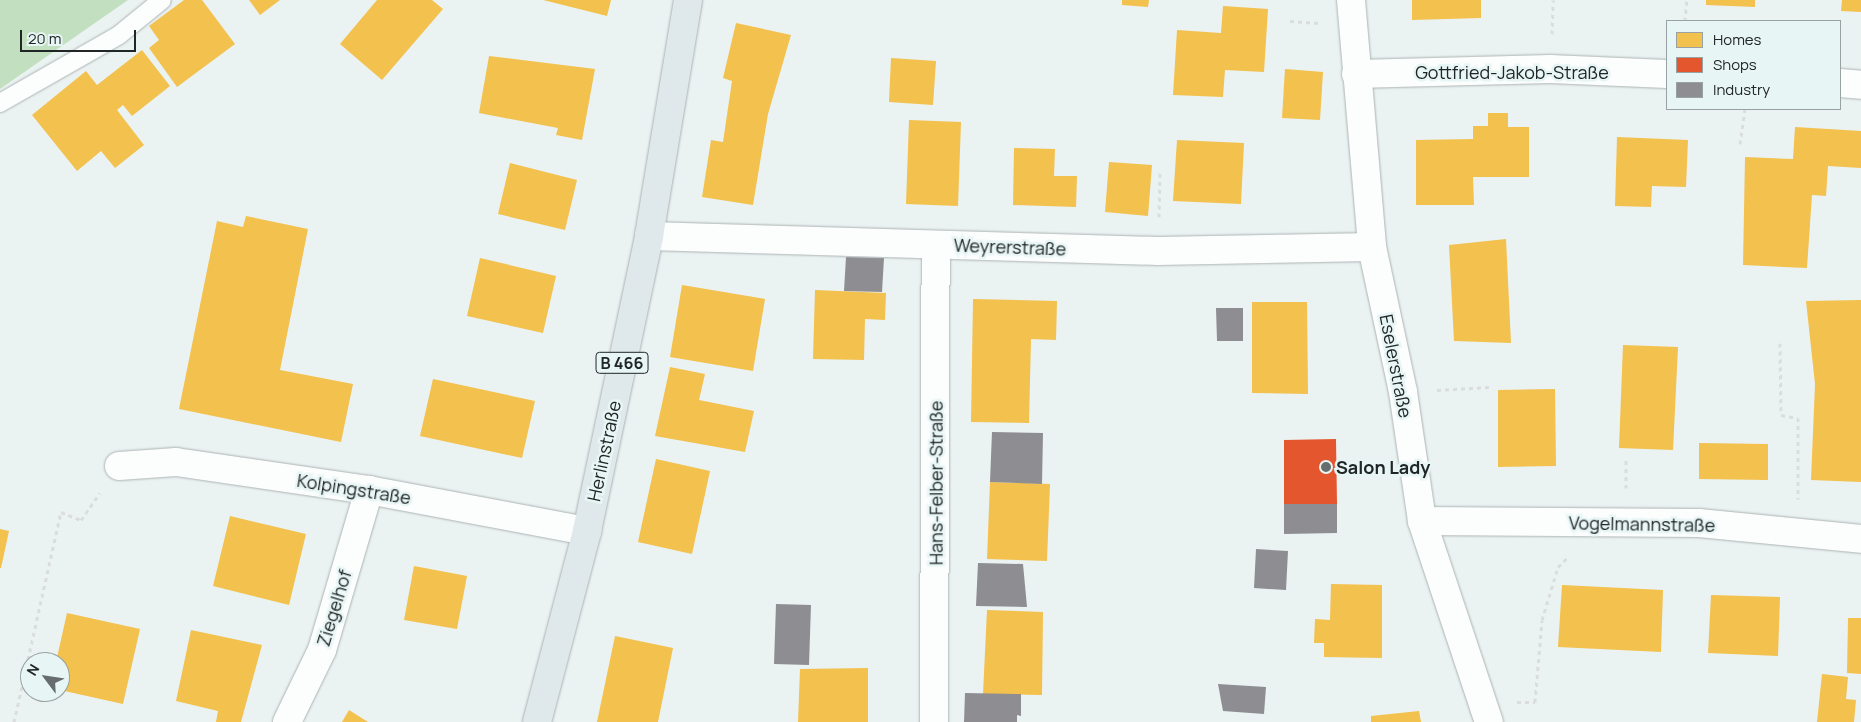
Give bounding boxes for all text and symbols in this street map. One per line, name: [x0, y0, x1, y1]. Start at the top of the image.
scale bar: [22, 20, 139, 52]
legend: [1666, 20, 1841, 110]
text: 20 m: [28, 28, 61, 49]
text: Homes: [1713, 29, 1761, 50]
text: Shops: [1713, 54, 1757, 75]
street label: Gottfried-Jakob-Straße: [1415, 61, 1609, 83]
text: Industry: [1713, 79, 1770, 100]
street label: Weyrerstraße: [953, 234, 1067, 260]
street label: Eselerstraße: [1375, 312, 1417, 420]
road number: B 466: [594, 349, 650, 376]
street label: Herlinstraße: [583, 399, 625, 503]
street label: Hans-Felber-Straße: [925, 401, 947, 565]
place label: Salon Lady: [1336, 456, 1430, 478]
marker: Salon Lady: [1320, 461, 1332, 473]
street label: Kolpingstraße: [295, 469, 413, 509]
street label: Vogelmannstraße: [1569, 512, 1715, 536]
street label: Ziegelhof: [312, 567, 356, 649]
north arrow: [20, 652, 70, 702]
text: N: [22, 660, 43, 679]

